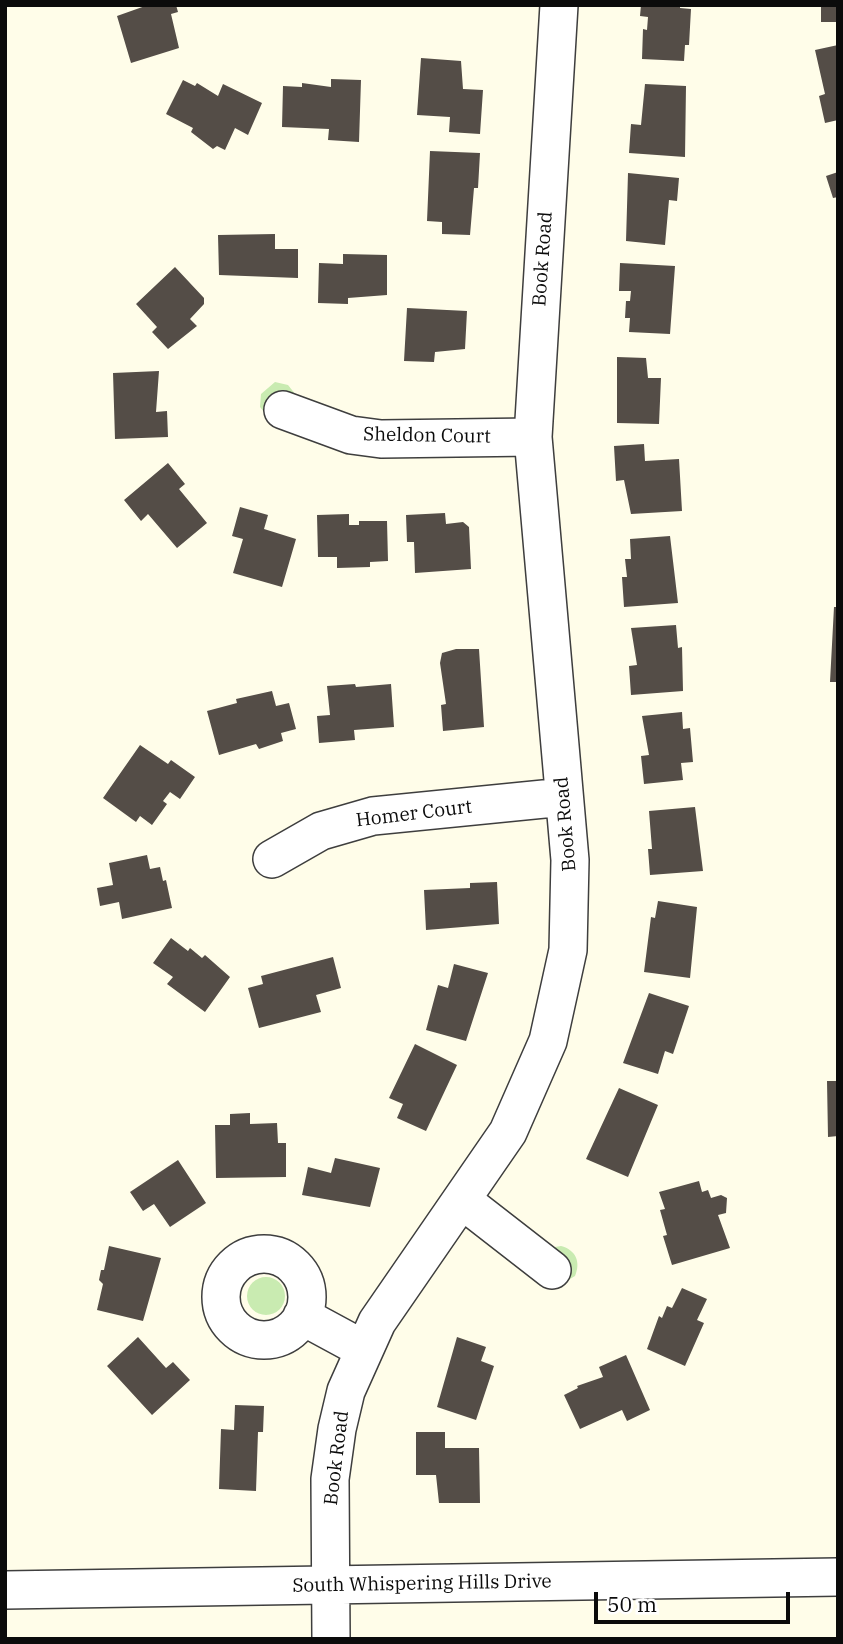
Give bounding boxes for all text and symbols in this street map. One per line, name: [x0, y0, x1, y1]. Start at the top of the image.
street label: Book Road: [528, 211, 558, 307]
street label: Sheldon Court: [363, 423, 491, 449]
street label: Book Road: [550, 776, 582, 872]
street label: Homer Court: [355, 796, 473, 832]
street label: Book Road: [320, 1409, 354, 1507]
street label: South Whispering Hills Drive: [292, 1570, 552, 1598]
scale bar: [598, 1578, 794, 1622]
text: 50 m: [607, 1590, 657, 1618]

